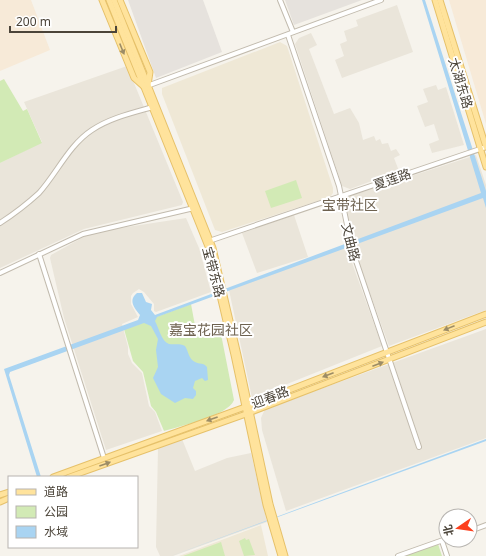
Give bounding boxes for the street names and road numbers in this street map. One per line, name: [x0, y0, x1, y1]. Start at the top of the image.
street label: 太湖东路: [445, 55, 477, 111]
street label: 夏莲路: [371, 164, 413, 194]
street label: 文曲路: [338, 221, 364, 263]
street label: 宝带东路: [199, 245, 229, 299]
street label: 迎春路: [249, 382, 291, 412]

